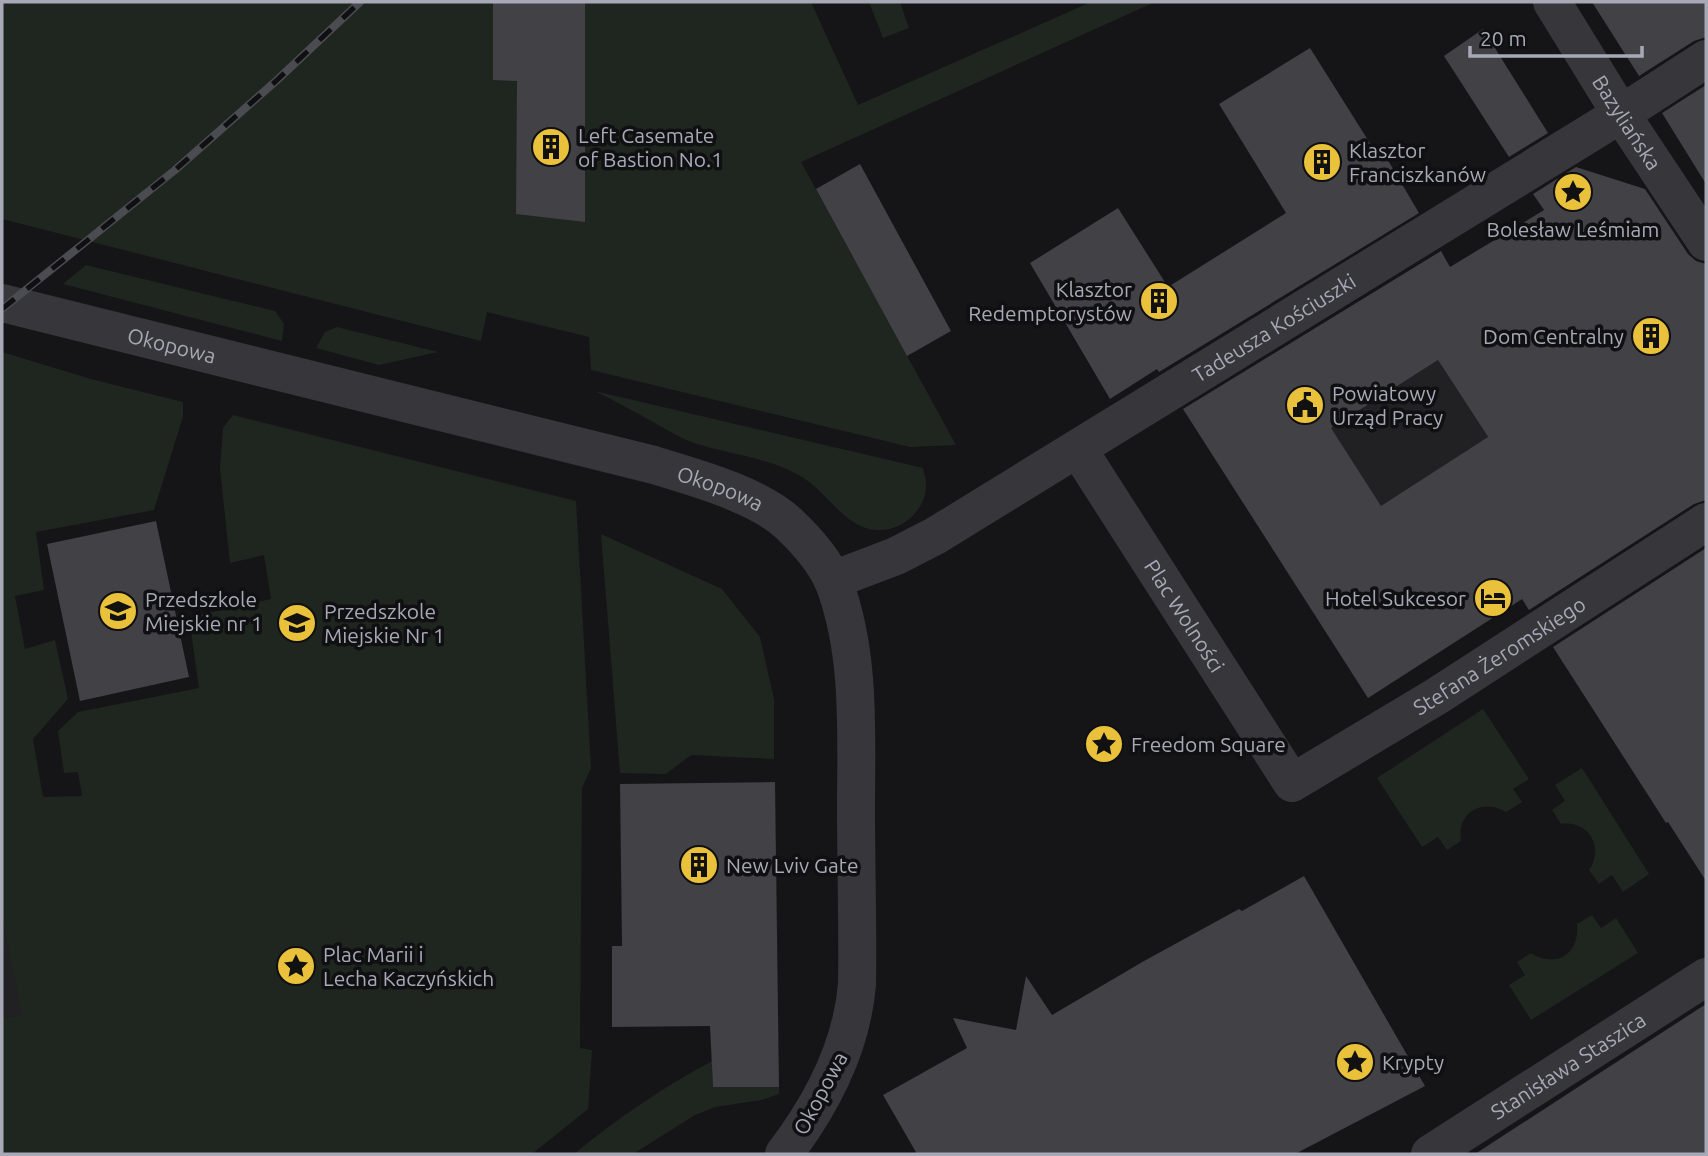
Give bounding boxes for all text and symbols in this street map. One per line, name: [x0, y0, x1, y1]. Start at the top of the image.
scale bar: [1470, 14, 1642, 58]
text: 20 m: [1480, 26, 1527, 50]
street label: Bazyliańska: [1588, 71, 1667, 174]
place label: Left Casemate of Bastion No.1: [578, 123, 723, 171]
building icon: Left Casemate of Bastion No.1: [530, 126, 572, 168]
place label: Klasztor Franciszkanów: [1349, 138, 1486, 186]
building icon: Klasztor Franciszkanów: [1301, 141, 1343, 183]
place icon: Bolesław Leśmiam: [1552, 171, 1594, 213]
place label: Bolesław Leśmiam: [1487, 217, 1659, 241]
street label: Tadeusza Kościuszki: [1188, 268, 1360, 387]
place label: Klasztor Redemptorystów: [968, 277, 1132, 325]
building icon: Klasztor Redemptorystów: [1138, 280, 1180, 322]
building icon: Dom Centralny: [1630, 315, 1672, 357]
street label: Okopowa: [125, 323, 219, 368]
place label: Dom Centralny: [1483, 324, 1624, 348]
place label: Powiatowy Urząd Pracy: [1332, 381, 1443, 429]
public building icon: Powiatowy Urząd Pracy: [1284, 384, 1326, 426]
street label: Okopowa: [674, 461, 768, 516]
street label: Plac Wolności: [1140, 555, 1230, 676]
hotel icon: Hotel Sukcesor: [1472, 577, 1514, 619]
place label: Hotel Sukcesor: [1325, 586, 1466, 610]
place label: Przedszkole Miejskie nr 1: [145, 587, 263, 635]
school or university icon: Przedszkole Miejskie nr 1: [97, 590, 139, 632]
street label: Stefana Żeromskiego: [1409, 591, 1590, 720]
place label: Przedszkole Miejskie Nr 1: [324, 599, 445, 647]
school or university icon: Przedszkole Miejskie Nr 1: [276, 602, 318, 644]
place icon: Freedom Square: [1083, 723, 1125, 765]
place label: Freedom Square: [1131, 732, 1286, 756]
building icon: New Lviv Gate: [678, 844, 720, 886]
place label: New Lviv Gate: [726, 853, 859, 877]
place label: Plac Marii i Lecha Kaczyńskich: [323, 942, 494, 990]
place icon: Plac Marii i Lecha Kaczyńskich: [275, 945, 317, 987]
street label: Stanisława Staszica: [1486, 1007, 1650, 1124]
place icon: Krypty: [1334, 1041, 1376, 1083]
street label: Okopowa: [788, 1047, 852, 1139]
place label: Krypty: [1382, 1050, 1444, 1074]

